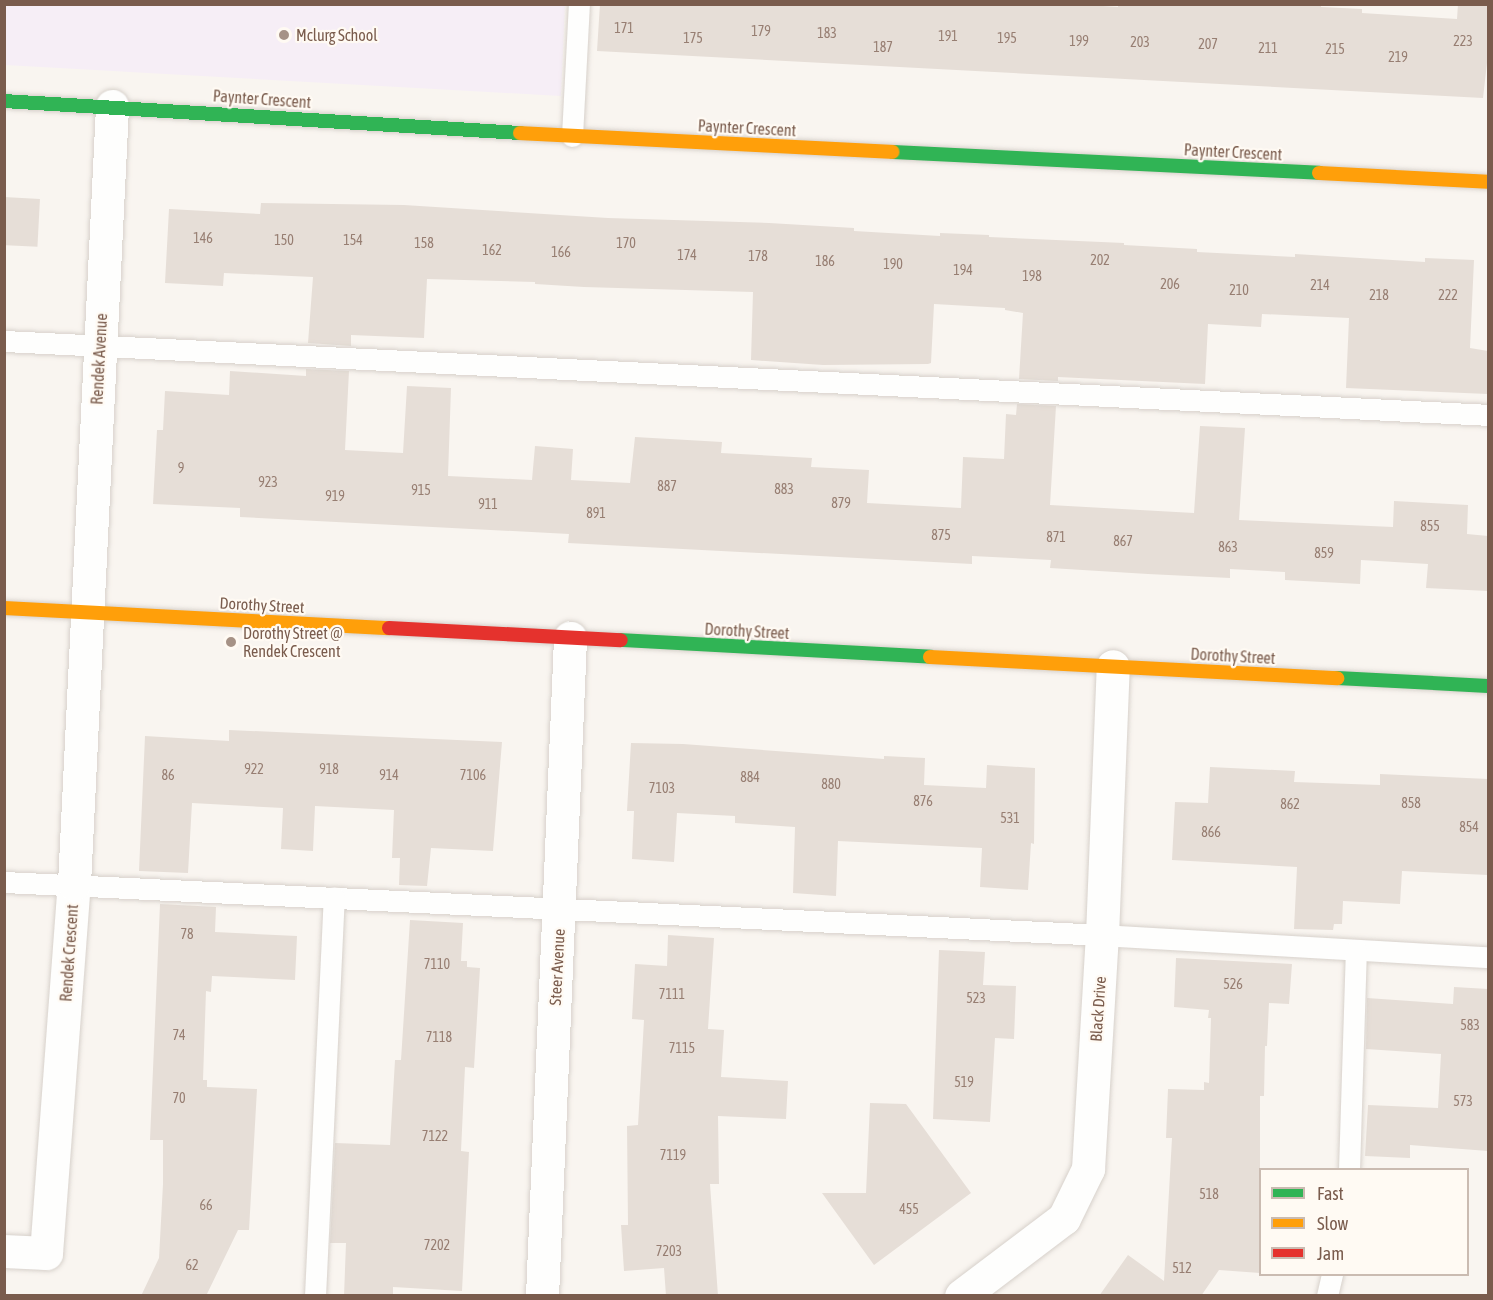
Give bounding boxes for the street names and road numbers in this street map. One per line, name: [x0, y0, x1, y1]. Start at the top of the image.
street label: Paynter Crescent: [212, 86, 312, 112]
street label: Paynter Crescent: [697, 116, 797, 140]
street label: Paynter Crescent: [1183, 140, 1283, 164]
street label: Rendek Avenue: [87, 313, 111, 405]
street label: Dorothy Street: [219, 593, 305, 617]
street label: Dorothy Street: [704, 619, 790, 643]
street label: Dorothy Street: [1190, 644, 1276, 668]
street label: Rendek Crescent: [56, 904, 82, 1002]
street label: Steer Avenue: [545, 928, 569, 1006]
street label: Black Drive: [1086, 976, 1110, 1042]

